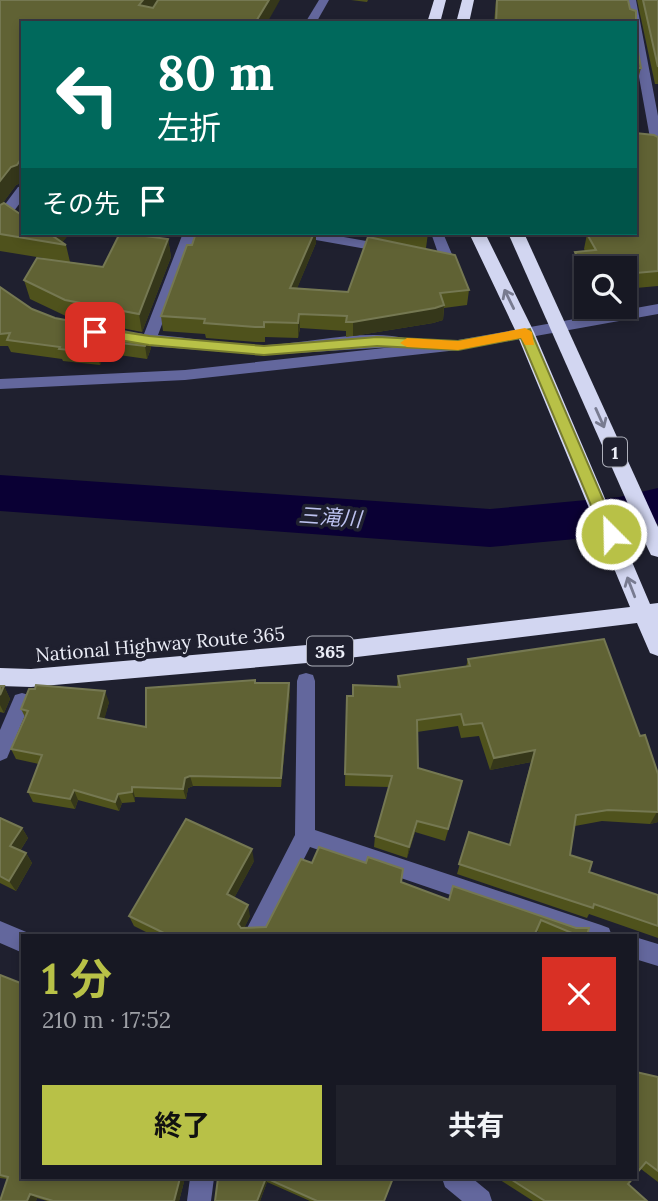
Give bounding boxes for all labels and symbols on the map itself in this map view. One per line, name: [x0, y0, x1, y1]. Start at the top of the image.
one-way arrow: [502, 289, 515, 310]
pin: [65, 302, 125, 362]
one-way arrow: [594, 407, 607, 428]
road number: 1: [603, 438, 627, 466]
position arrow: [574, 497, 648, 571]
water label: 三滝川: [298, 501, 364, 533]
one-way arrow: [624, 576, 637, 598]
street label: National Highway Route 365: [34, 621, 286, 667]
road number: 365: [307, 636, 353, 666]

